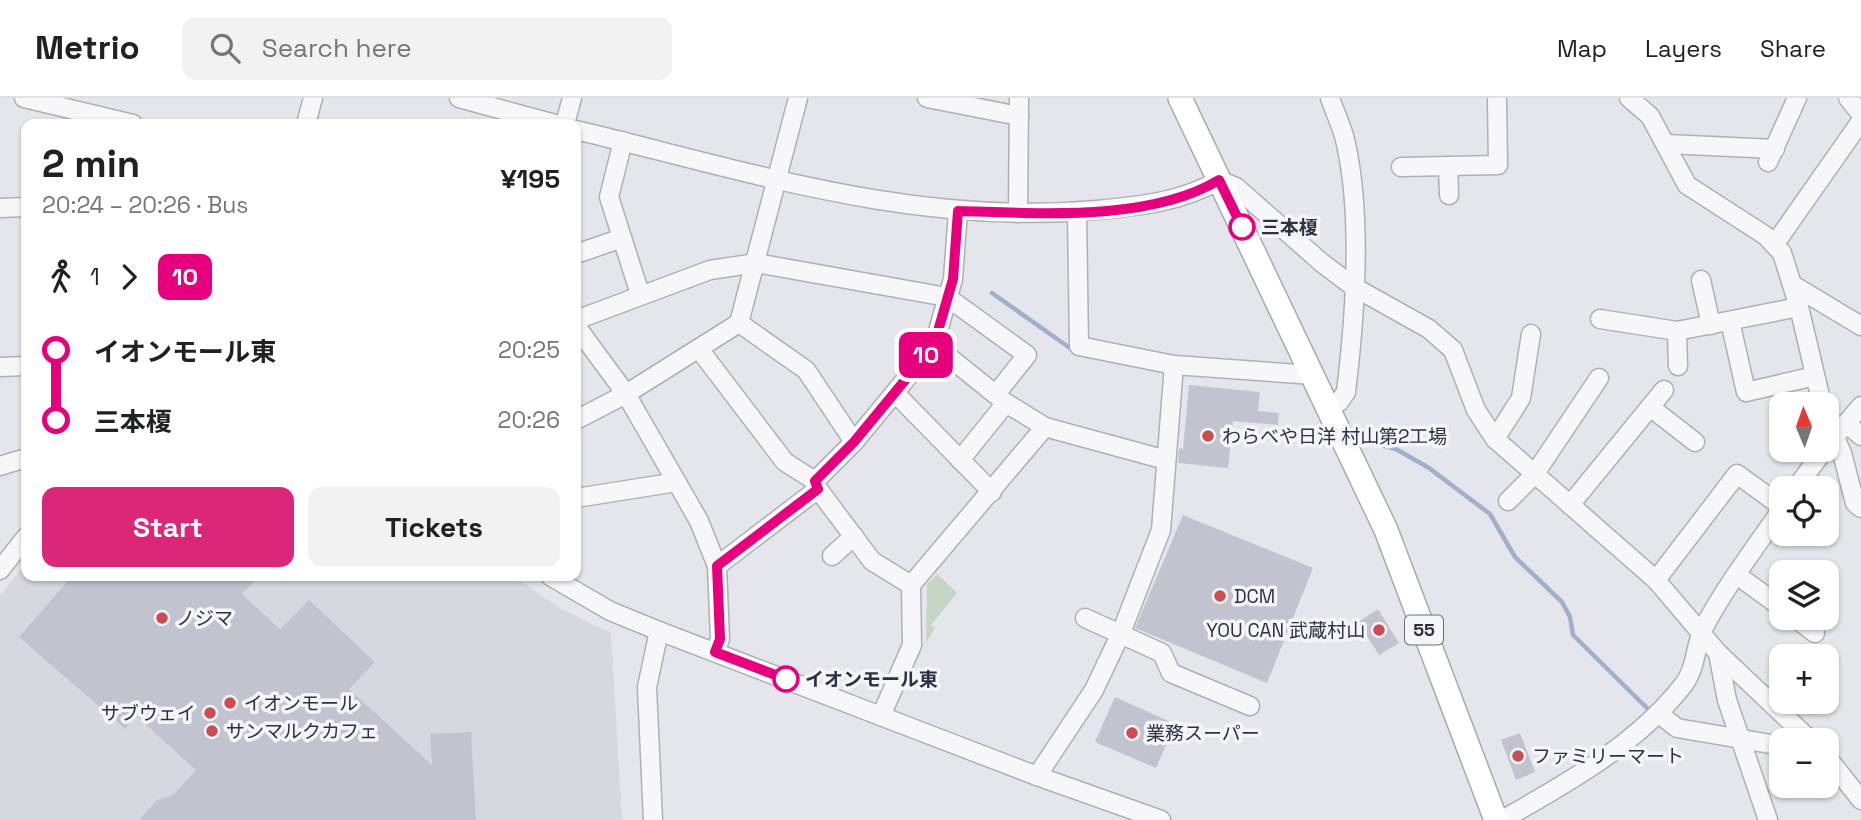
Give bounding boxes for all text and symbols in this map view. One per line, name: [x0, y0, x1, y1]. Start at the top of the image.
search box: [182, 17, 672, 80]
text: Metrio: [35, 27, 140, 69]
icon: search: [206, 29, 244, 67]
text: Search here: [262, 31, 412, 65]
text: Map: [1557, 33, 1607, 64]
text: Layers: [1645, 33, 1722, 64]
text: Share: [1760, 33, 1826, 64]
text: 2 min: [42, 140, 140, 188]
text: ¥195: [500, 162, 560, 196]
text: 20:24 – 20:26 · Bus: [42, 190, 248, 220]
marker: 三本榎: [1229, 214, 1255, 240]
place label: 三本榎: [1261, 215, 1318, 240]
icon: walk: [42, 258, 80, 296]
icon: forward: [110, 258, 148, 296]
text: 10: [172, 261, 198, 292]
text: 1: [90, 262, 100, 292]
line badge: 10: [894, 332, 958, 378]
text: イオンモール東: [94, 335, 276, 369]
text: 20:25: [498, 335, 560, 365]
text: 10: [913, 339, 939, 370]
north arrow: [1769, 392, 1839, 462]
map controls: [1769, 392, 1839, 798]
text: 三本榎: [94, 405, 172, 439]
text: 20:26: [498, 405, 560, 435]
place label: わらべや日洋 村山第2工場: [1222, 424, 1447, 449]
marker: わらべや日洋 村山第2工場: [1200, 428, 1216, 444]
button: locate: [1769, 476, 1839, 546]
button: Start: [42, 487, 294, 567]
button: Tickets: [308, 487, 560, 567]
button: layers: [1769, 560, 1839, 630]
place label: DCM: [1234, 584, 1275, 609]
marker: DCM: [1212, 588, 1228, 604]
place label: ノジマ: [176, 606, 233, 631]
marker: ノジマ: [154, 610, 170, 626]
road number: 55: [1405, 616, 1443, 644]
place label: YOU CAN 武蔵村山: [1206, 618, 1365, 643]
marker: YOU CAN 武蔵村山: [1371, 622, 1387, 638]
button: +: [1769, 644, 1839, 714]
marker: イオンモール東: [773, 666, 799, 692]
place label: イオンモール東: [805, 667, 938, 692]
place label: イオンモール: [244, 691, 358, 716]
marker: イオンモール: [222, 695, 238, 711]
place label: サブウェイ: [101, 701, 196, 726]
marker: サブウェイ: [202, 705, 218, 721]
place label: サンマルクカフェ: [226, 719, 378, 744]
place label: 業務スーパー: [1146, 721, 1260, 746]
marker: サンマルクカフェ: [204, 723, 220, 739]
marker: 業務スーパー: [1124, 725, 1140, 741]
button: −: [1769, 728, 1839, 798]
place label: ファミリーマート: [1532, 744, 1684, 769]
marker: ファミリーマート: [1510, 748, 1526, 764]

